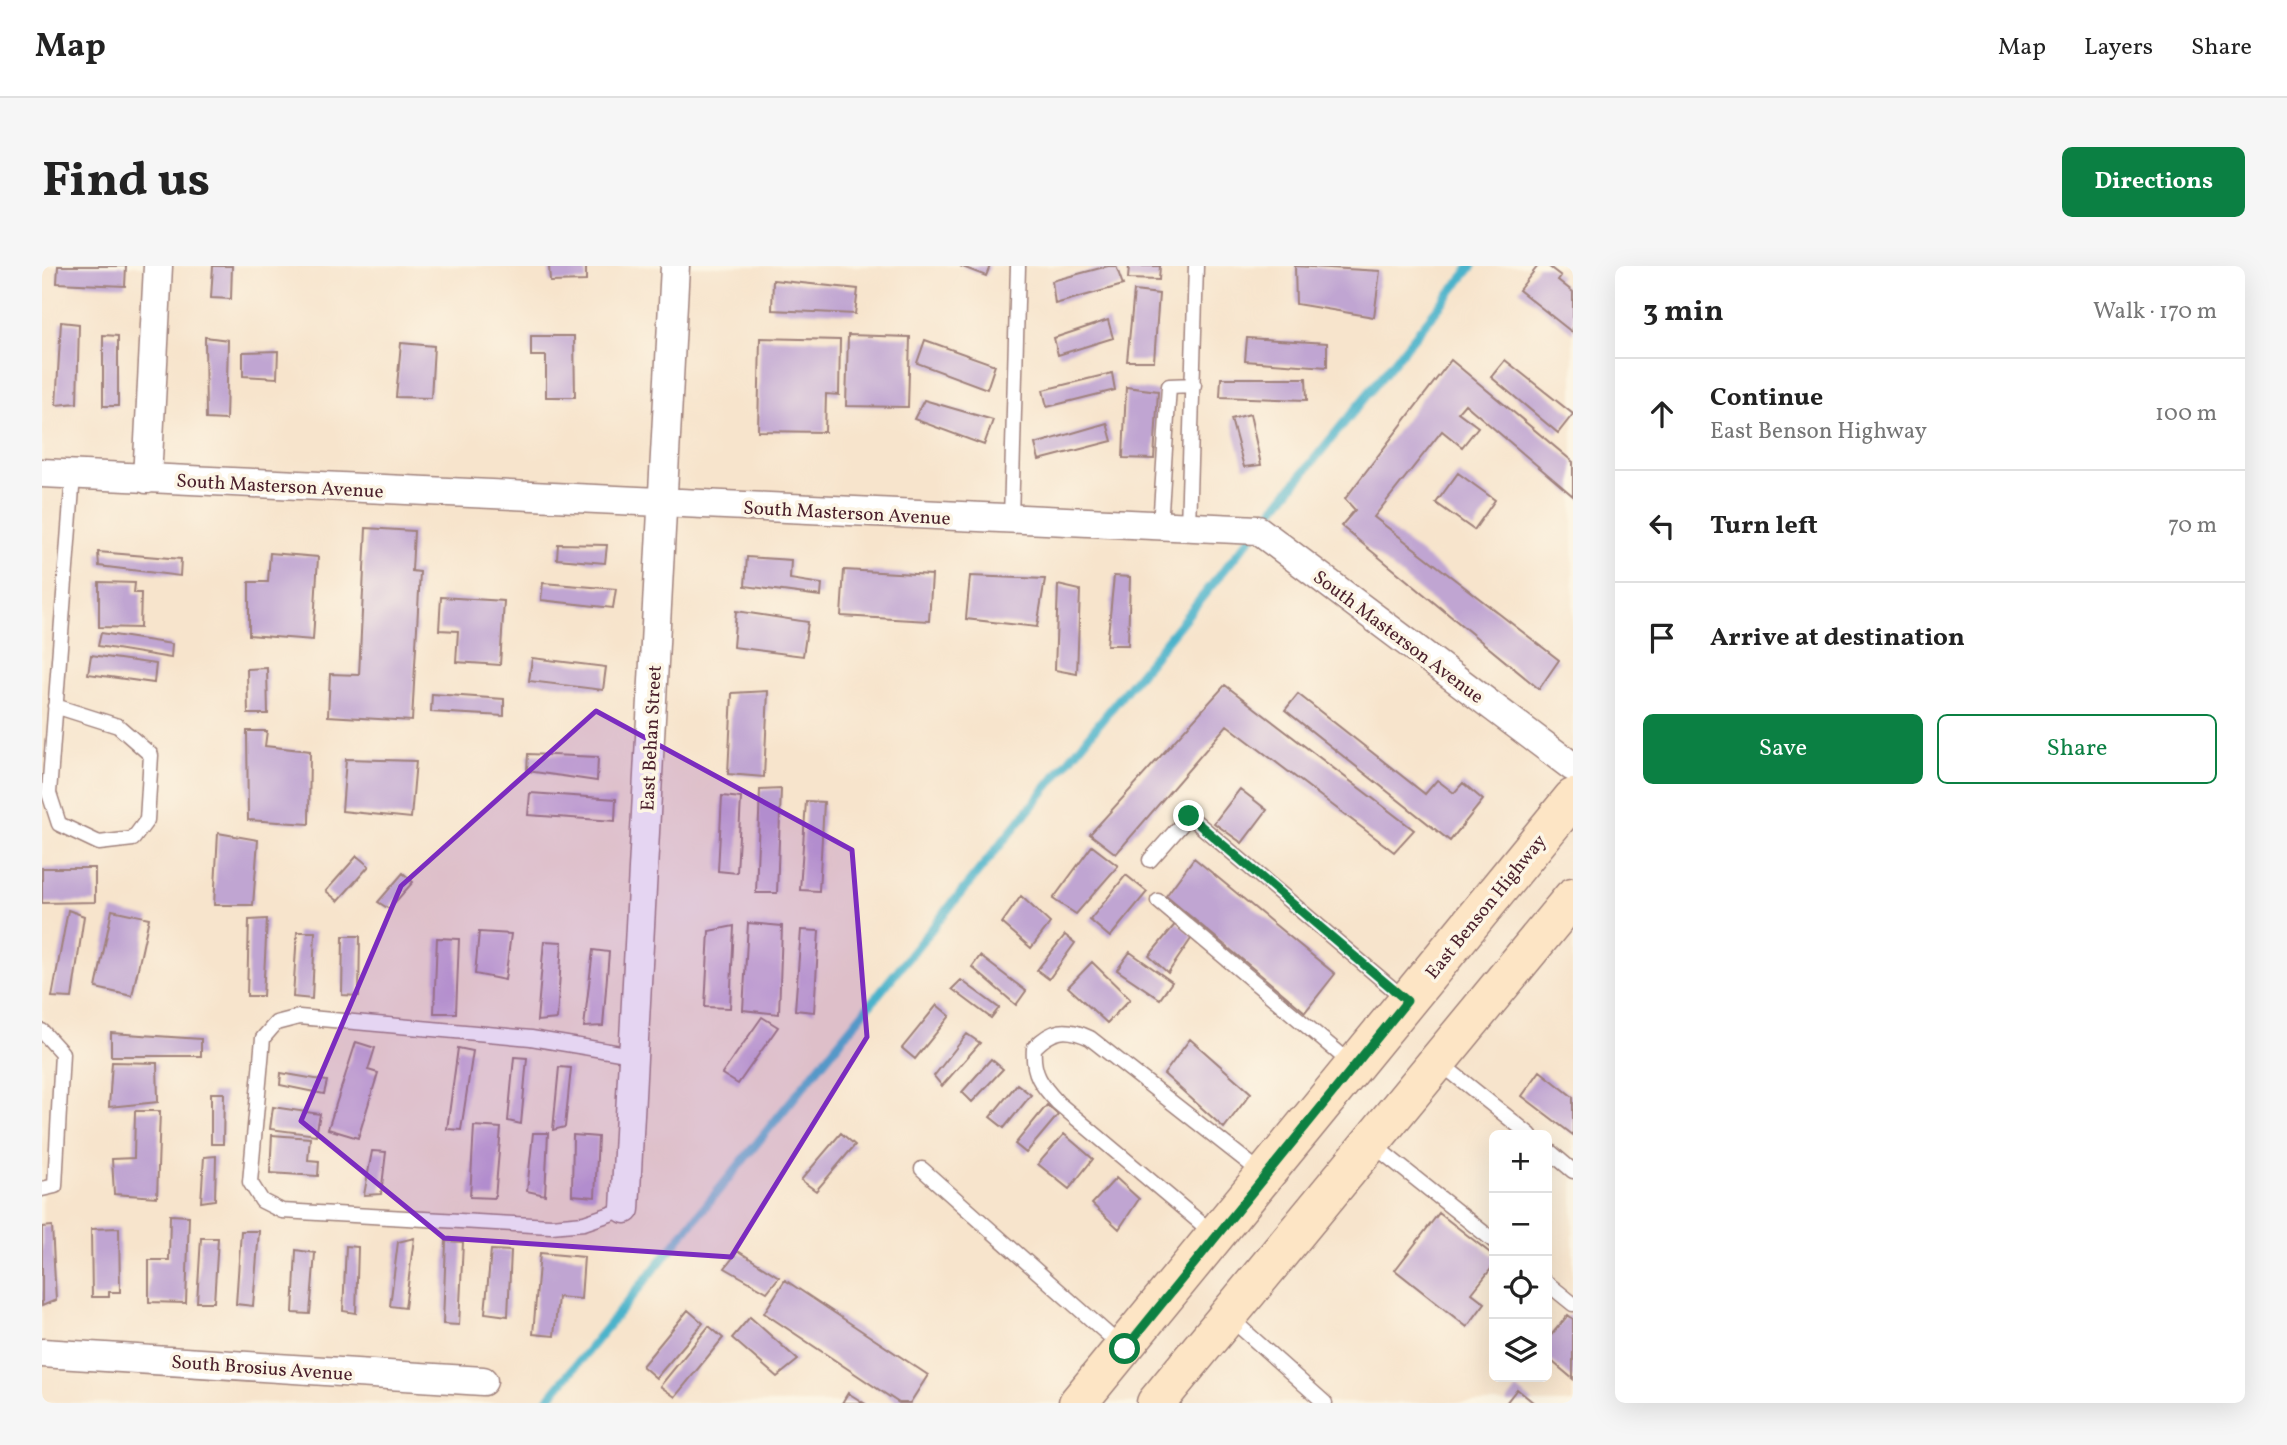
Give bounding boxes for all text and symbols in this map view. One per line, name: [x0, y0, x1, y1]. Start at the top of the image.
text: Map: [35, 25, 106, 71]
text: Map: [1998, 31, 2046, 65]
text: Layers: [2084, 31, 2153, 65]
text: Share: [2191, 31, 2252, 65]
button: Directions: [2062, 147, 2245, 217]
text: Find us: [42, 148, 210, 217]
text: 3 min: [1643, 291, 1724, 333]
text: Walk · 170 m: [2093, 296, 2217, 328]
text: Continue: [1710, 380, 1823, 416]
icon: ahead: [1643, 395, 1681, 433]
text: 100 m: [2155, 398, 2217, 430]
text: East Benson Highway: [1710, 416, 1927, 448]
street label: South Masterson Avenue: [176, 469, 384, 505]
street label: South Masterson Avenue: [743, 496, 951, 532]
icon: left: [1643, 507, 1681, 545]
text: Turn left: [1710, 508, 1818, 544]
text: 70 m: [2168, 510, 2217, 542]
street label: South Masterson Avenue: [1307, 565, 1488, 710]
icon: arrive: [1643, 619, 1681, 657]
text: Arrive at destination: [1710, 620, 1965, 656]
street label: East Behan Street: [635, 664, 669, 812]
button: Save: [1643, 714, 1923, 784]
button: Share: [1937, 714, 2217, 784]
route end: [1173, 800, 1204, 831]
street label: East Benson Highway: [1420, 829, 1553, 985]
map controls: [1489, 1130, 1552, 1382]
button: +: [1489, 1130, 1552, 1193]
button: −: [1489, 1193, 1552, 1256]
button: locate: [1489, 1256, 1552, 1319]
button: layers: [1489, 1319, 1552, 1382]
route start: [1109, 1333, 1140, 1364]
street label: South Brosius Avenue: [170, 1350, 353, 1388]

